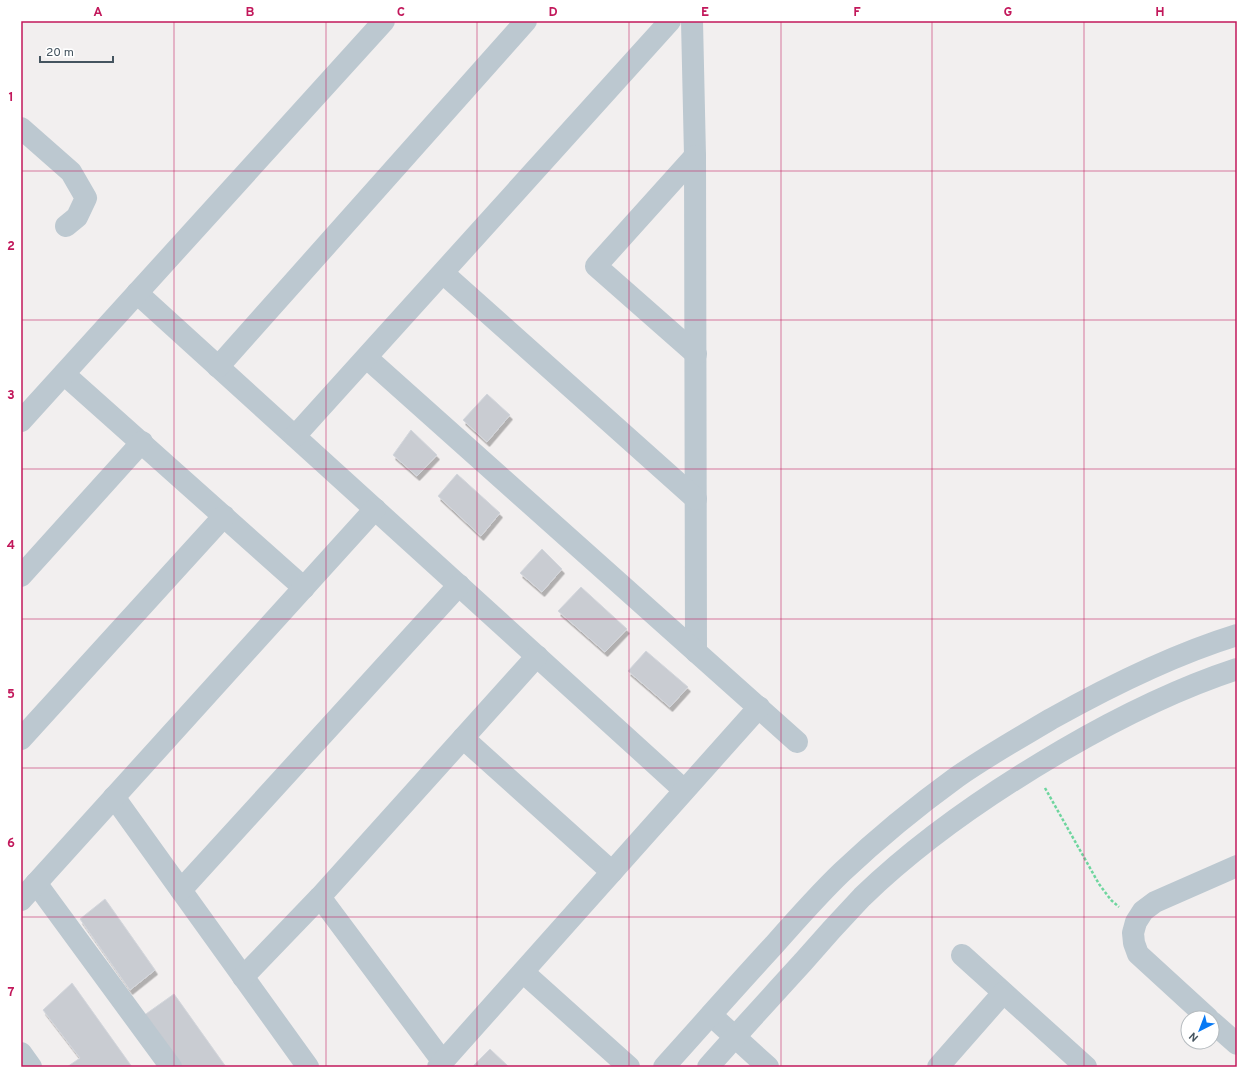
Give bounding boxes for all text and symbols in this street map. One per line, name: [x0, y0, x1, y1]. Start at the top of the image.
text: A: [93, 5, 103, 21]
text: B: [246, 5, 255, 21]
text: C: [397, 5, 405, 21]
text: D: [548, 5, 558, 21]
text: E: [701, 5, 709, 21]
text: F: [853, 5, 861, 21]
text: G: [1004, 5, 1013, 21]
text: H: [1155, 5, 1165, 21]
scale bar: [40, 38, 113, 64]
text: 20 m: [46, 45, 74, 61]
text: 1: [8, 90, 14, 106]
text: 2: [7, 239, 15, 255]
text: 3: [7, 388, 15, 404]
text: 4: [7, 538, 15, 554]
text: 5: [7, 687, 15, 703]
text: 6: [7, 836, 15, 852]
text: 7: [8, 985, 15, 1001]
north arrow: [1180, 1010, 1220, 1050]
text: N: [1186, 1029, 1202, 1045]

